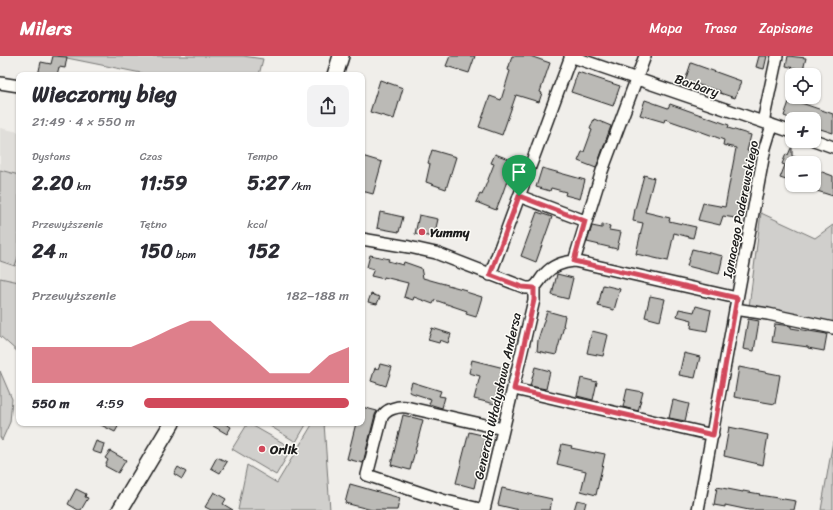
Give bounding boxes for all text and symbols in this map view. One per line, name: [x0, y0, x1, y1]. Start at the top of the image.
text: Milers: [20, 12, 72, 45]
text: Mapa: [649, 16, 682, 41]
text: Trasa: [704, 16, 737, 41]
text: Zapisane: [759, 16, 813, 41]
street label: Barbary: [672, 67, 722, 104]
map controls: [785, 68, 821, 192]
button: locate: [785, 68, 821, 104]
text: Wieczorny bieg: [32, 75, 177, 114]
button: share: [307, 85, 349, 127]
text: 21:49 · 4 × 550 m: [32, 110, 135, 133]
button: +: [785, 112, 821, 148]
street label: Ignacego Paderewskiego: [716, 138, 765, 281]
text: Dystans: [32, 147, 70, 166]
text: Czas: [140, 147, 162, 166]
text: Tempo: [247, 147, 278, 166]
pin: [502, 155, 536, 196]
button: −: [785, 156, 821, 192]
icon: arrive: [508, 161, 530, 183]
text: 2.20: [32, 166, 74, 201]
text: 11:59: [140, 166, 187, 201]
text: 5:27: [247, 166, 289, 201]
text: km: [74, 177, 91, 196]
text: /km: [289, 177, 311, 196]
text: Przewyższenie: [32, 215, 103, 234]
text: Tętno: [140, 215, 167, 234]
text: kcal: [247, 215, 267, 234]
place label: Yummy: [430, 221, 470, 244]
marker: Yummy: [417, 227, 427, 237]
text: 24: [32, 234, 56, 269]
text: 150: [140, 234, 173, 269]
text: 152: [247, 234, 280, 269]
text: m: [56, 245, 67, 264]
text: bpm: [173, 245, 196, 264]
text: Przewyższenie: [32, 284, 116, 307]
text: 182–188 m: [286, 284, 349, 307]
street label: Generała Władysława Andersa: [467, 310, 528, 482]
text: 550 m: [32, 392, 69, 415]
text: 4:59: [96, 392, 124, 415]
place label: Orlik: [269, 438, 298, 461]
marker: Orlik: [257, 444, 267, 454]

